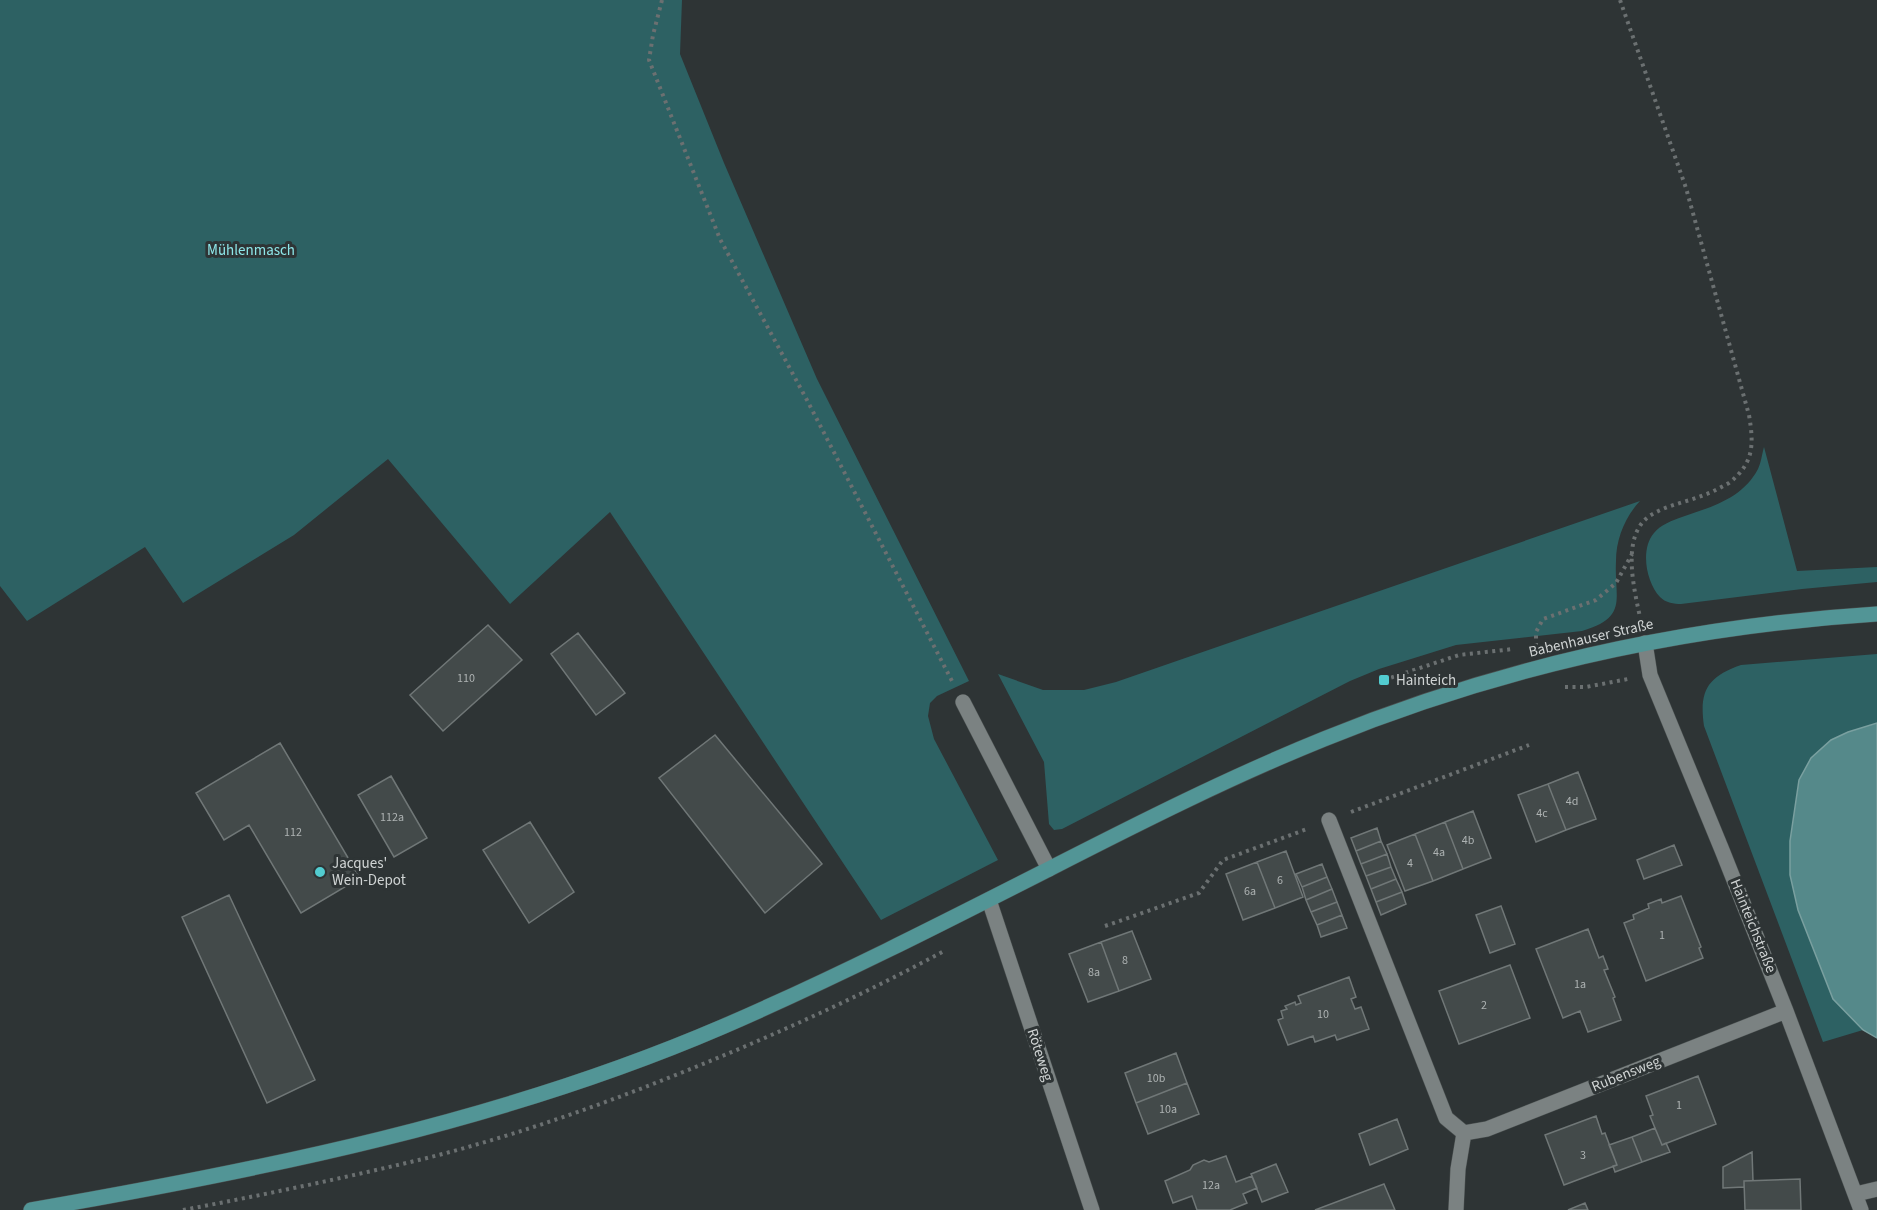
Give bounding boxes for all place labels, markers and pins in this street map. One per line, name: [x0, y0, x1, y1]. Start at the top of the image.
place label: Hainteich: [1396, 670, 1456, 691]
marker: Hainteich: [1377, 673, 1391, 687]
place label: Jacques' Wein-Depot: [332, 853, 406, 891]
marker: Jacques' Wein-Depot: [313, 865, 327, 879]

